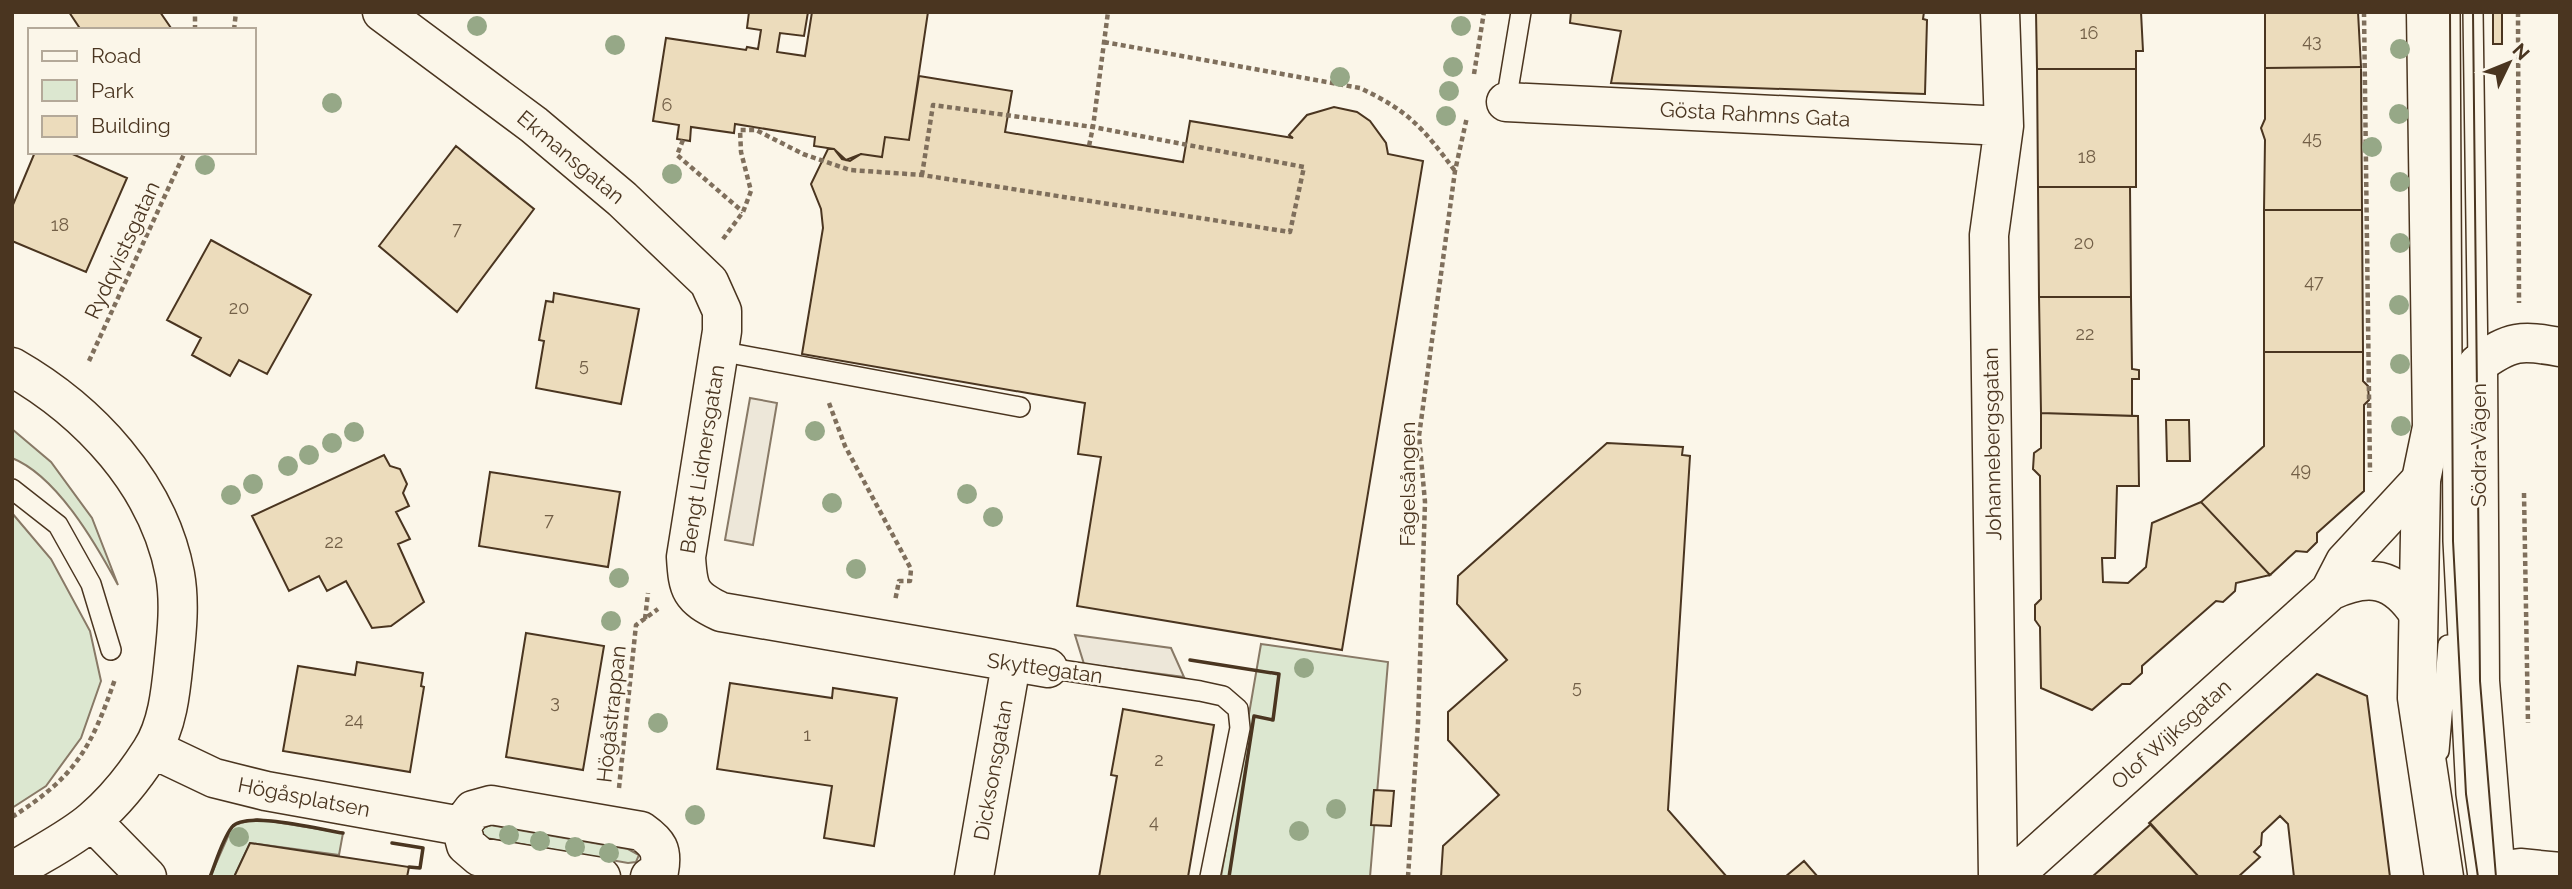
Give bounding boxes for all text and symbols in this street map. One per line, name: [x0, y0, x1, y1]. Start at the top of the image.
house number: 16: [2080, 22, 2098, 43]
legend: [28, 28, 256, 154]
north arrow: [2474, 28, 2544, 98]
house number: 43: [2302, 30, 2322, 51]
text: N: [2508, 39, 2534, 64]
text: Road: [91, 43, 141, 68]
text: Park: [91, 78, 134, 103]
house number: 6: [662, 94, 673, 115]
street label: Gösta Rahmns Gata: [1659, 97, 1851, 131]
street label: Ekmansgatan: [512, 105, 630, 209]
text: Building: [91, 113, 171, 138]
house number: 45: [2302, 127, 2322, 148]
house number: 18: [2078, 146, 2096, 167]
street label: Rydqvistsgatan: [79, 177, 165, 323]
house number: 18: [51, 214, 69, 235]
house number: 7: [452, 218, 462, 239]
house number: 20: [2074, 232, 2094, 253]
house number: 47: [2304, 271, 2324, 292]
house number: 20: [229, 297, 249, 318]
house number: 22: [2076, 323, 2094, 344]
street label: Johannebergsgatan: [1978, 347, 2006, 541]
house number: 5: [579, 354, 589, 375]
street label: Bengt Lidnersgatan: [675, 363, 729, 555]
street label: Södra Vägen: [2466, 383, 2491, 507]
street label: Fågelsången: [1395, 422, 1420, 546]
house number: 49: [2291, 459, 2311, 480]
house number: 7: [544, 509, 554, 530]
house number: 22: [325, 531, 343, 552]
street label: Högåstrappan: [591, 644, 631, 784]
street label: Skyttegatan: [986, 648, 1104, 688]
street label: Olof Wijksgatan: [2106, 674, 2236, 794]
house number: 5: [1572, 676, 1582, 697]
house number: 3: [550, 691, 560, 712]
street label: Dicksonsgatan: [968, 698, 1018, 842]
house number: 24: [344, 709, 364, 730]
house number: 1: [803, 724, 811, 745]
house number: 2: [1154, 749, 1164, 770]
street label: Högåsplatsen: [236, 772, 372, 822]
house number: 4: [1149, 811, 1159, 832]

